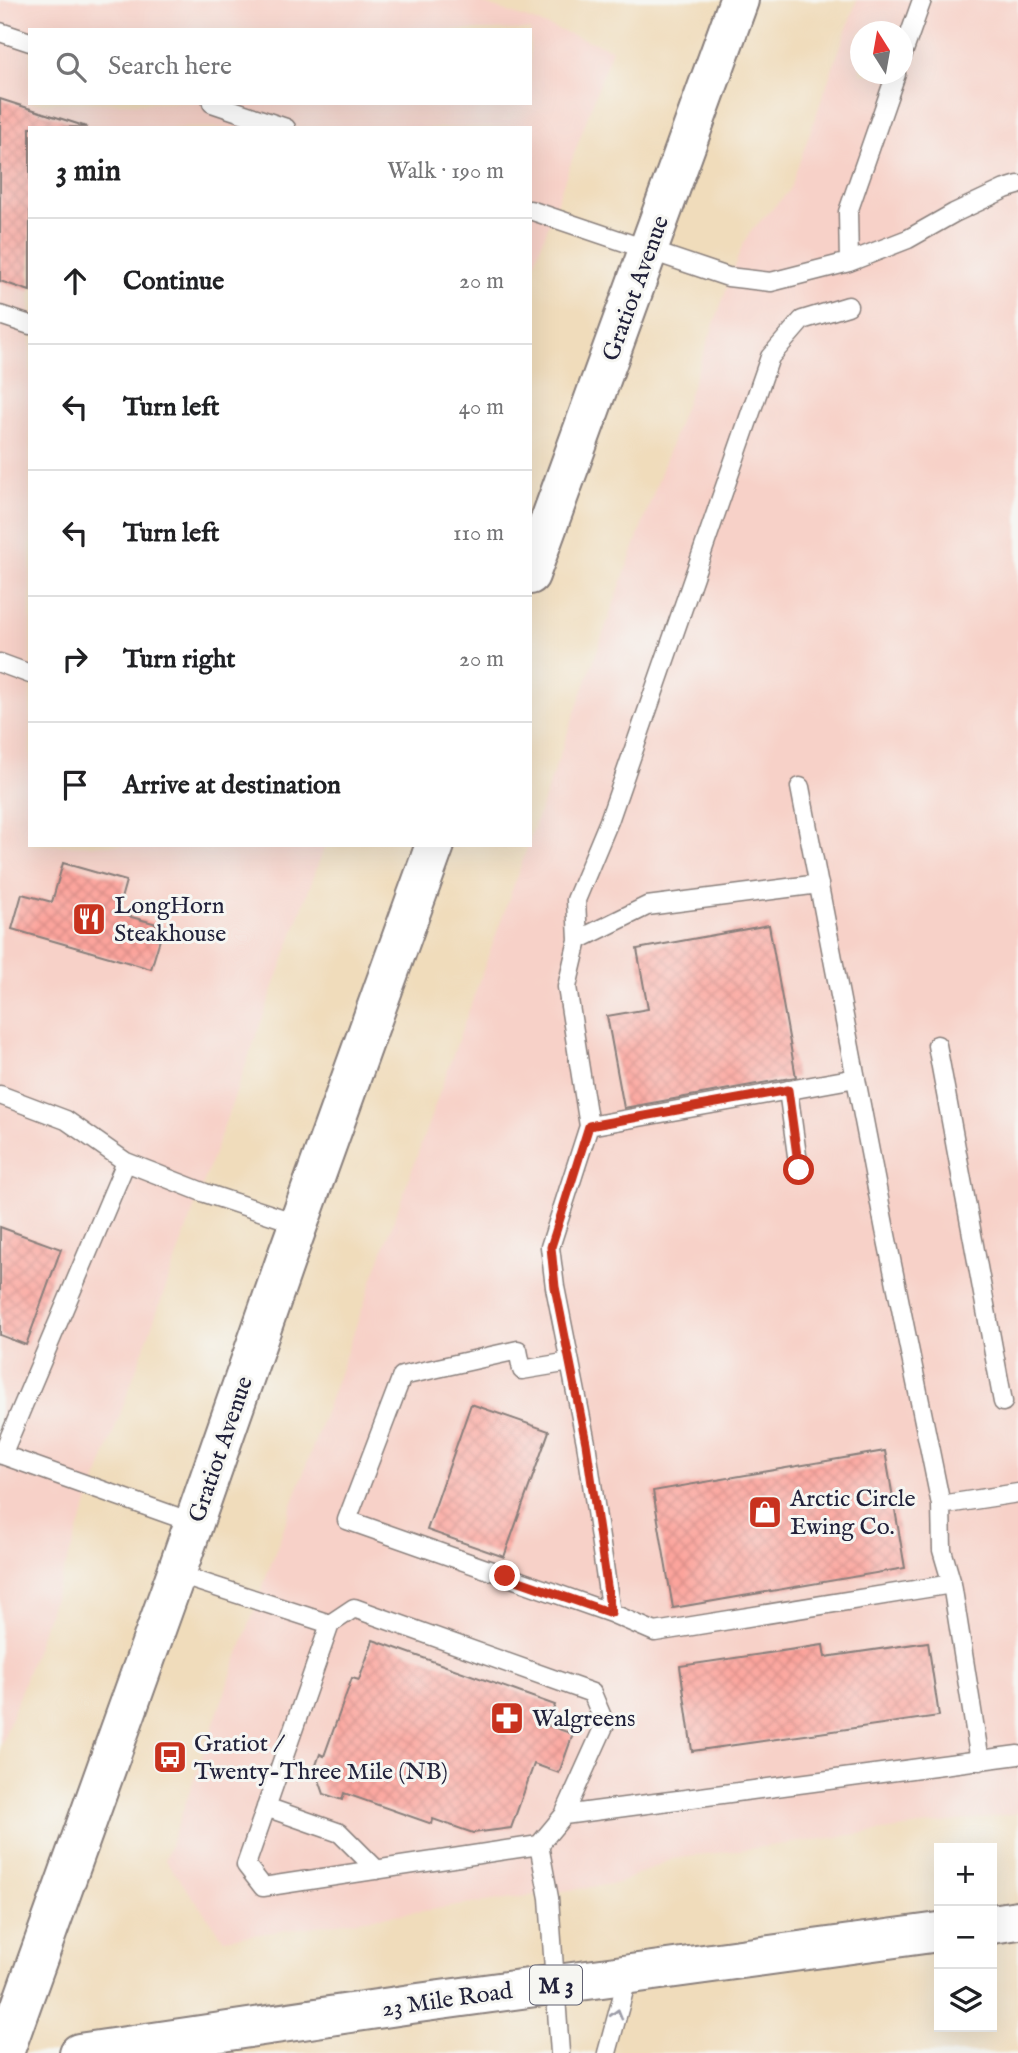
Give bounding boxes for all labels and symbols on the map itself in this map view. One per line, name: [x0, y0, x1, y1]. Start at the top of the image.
north arrow: [850, 21, 913, 84]
street label: Gratiot Avenue: [596, 212, 677, 365]
place label: LongHorn Steakhouse: [114, 891, 226, 950]
restaurant icon: LongHorn Steakhouse: [70, 900, 108, 938]
route start: [783, 1154, 814, 1185]
street label: Gratiot Avenue: [182, 1372, 261, 1527]
place label: Arctic Circle Ewing Co.: [789, 1484, 916, 1543]
shop icon: Arctic Circle Ewing Co.: [746, 1493, 784, 1531]
route end: [489, 1560, 520, 1591]
pharmacy icon: Walgreens: [488, 1699, 526, 1737]
place label: Walgreens: [532, 1704, 635, 1735]
place label: Gratiot / Twenty-Three Mile (NB): [194, 1729, 448, 1788]
bus stop icon: Gratiot / Twenty-Three Mile (NB): [151, 1738, 189, 1776]
road number: M 3: [530, 1966, 582, 2004]
street label: 23 Mile Road: [380, 1976, 515, 2025]
one-way arrow: [609, 2008, 624, 2020]

